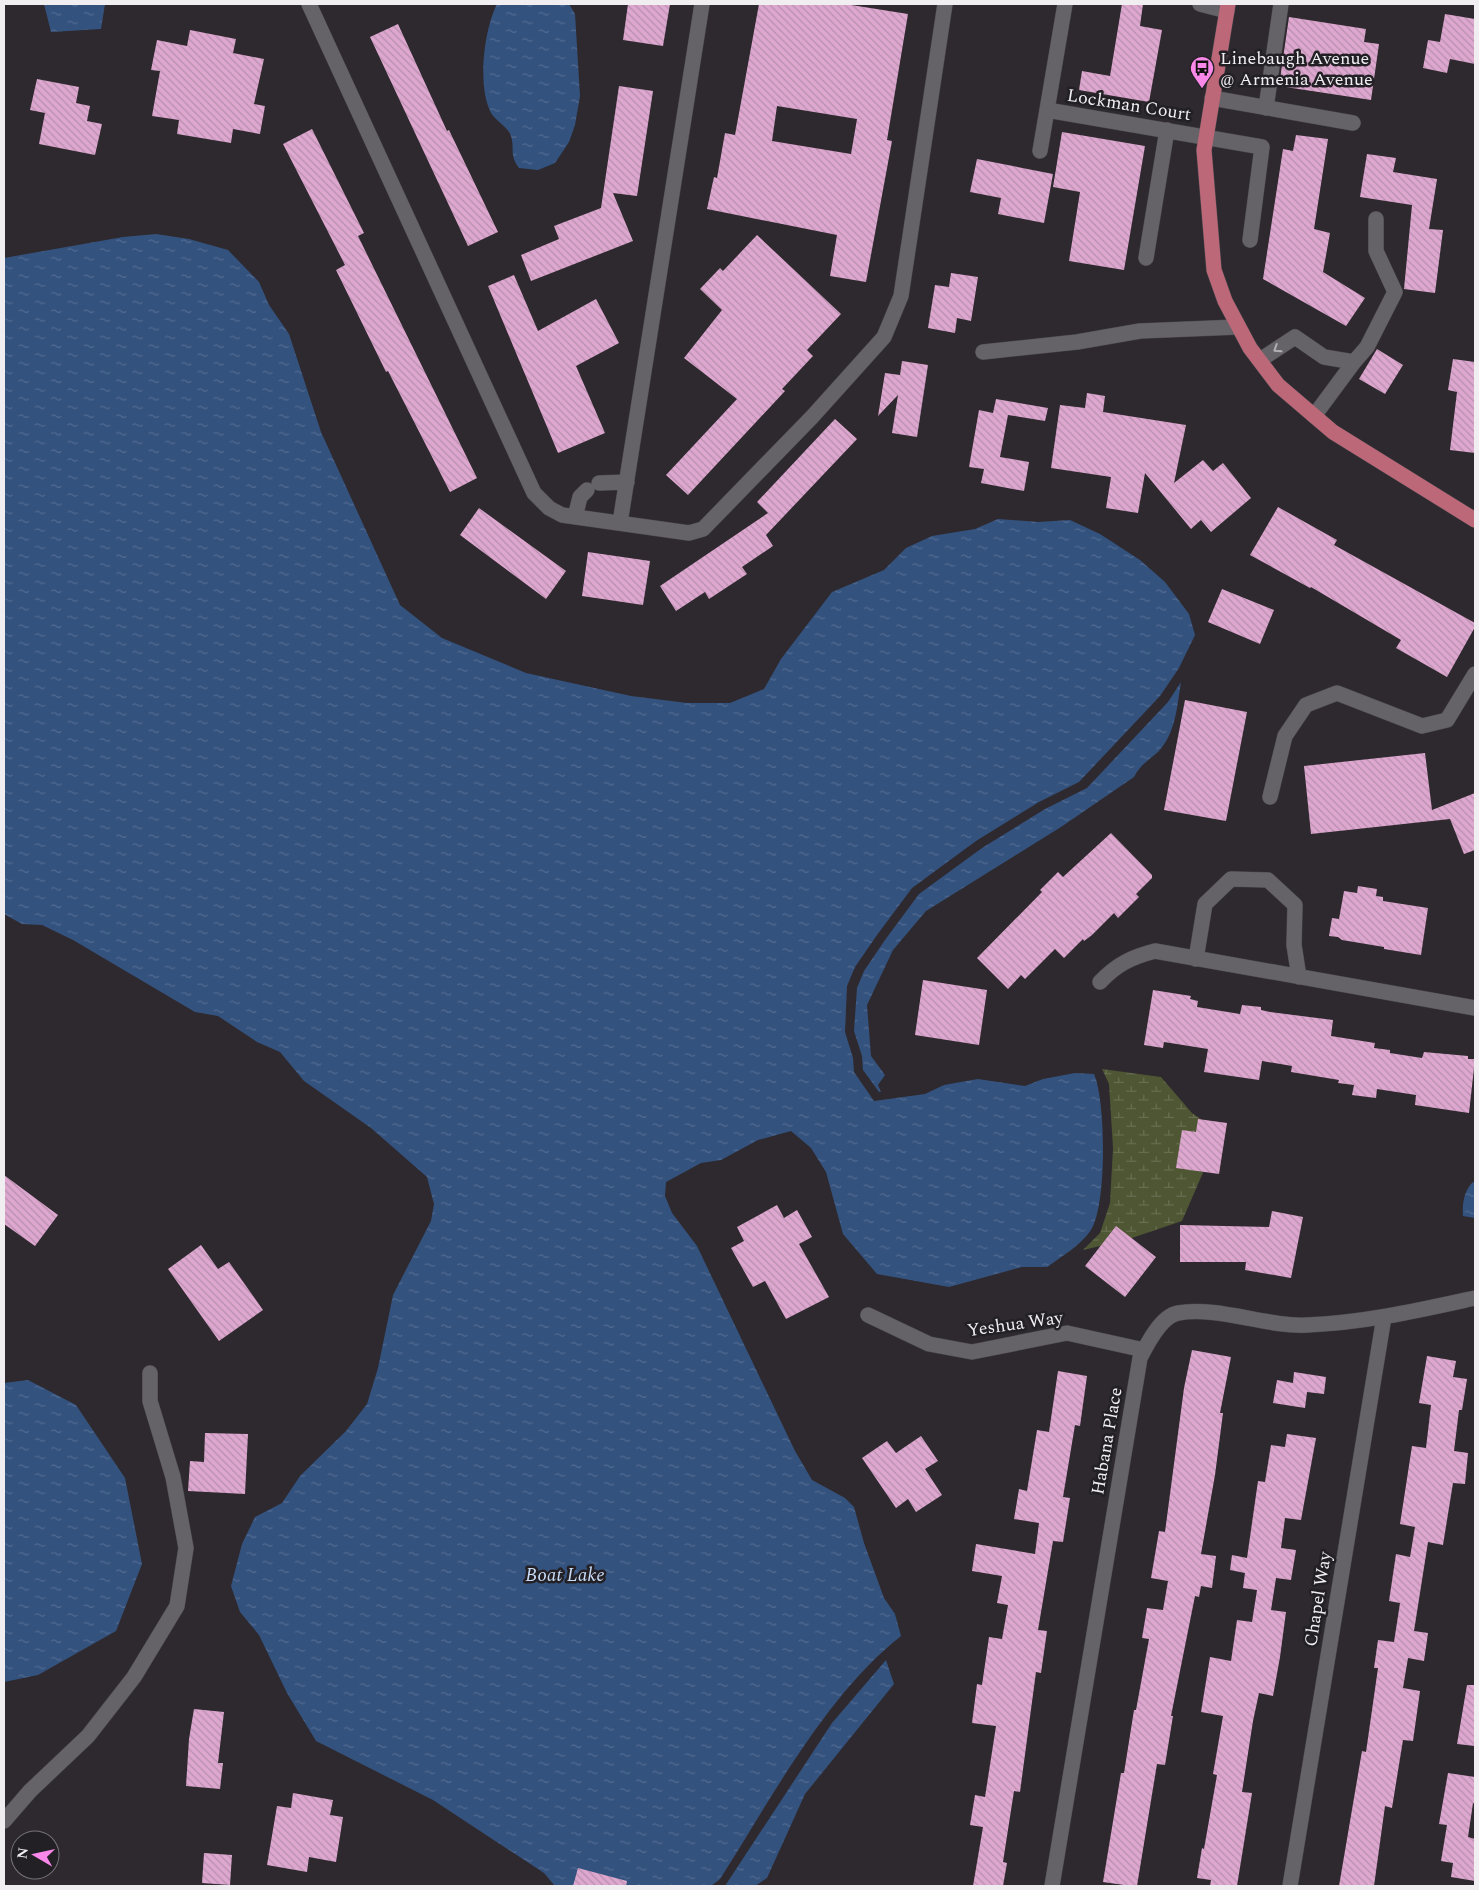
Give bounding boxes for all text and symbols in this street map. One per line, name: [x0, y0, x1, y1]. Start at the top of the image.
place label: Linebaugh Avenue @ Armenia Avenue: [1220, 45, 1373, 93]
bus stop icon: Linebaugh Avenue @ Armenia Avenue: [1189, 55, 1215, 89]
street label: Lockman Court: [1065, 82, 1193, 128]
one-way arrow: [1274, 342, 1283, 352]
street label: Yeshua Way: [965, 1304, 1066, 1344]
street label: Habana Place: [1084, 1385, 1130, 1497]
street label: Chapel Way: [1297, 1548, 1339, 1648]
water label: Boat Lake: [525, 1561, 605, 1590]
north arrow: [10, 1830, 60, 1880]
text: N: [11, 1846, 34, 1860]

